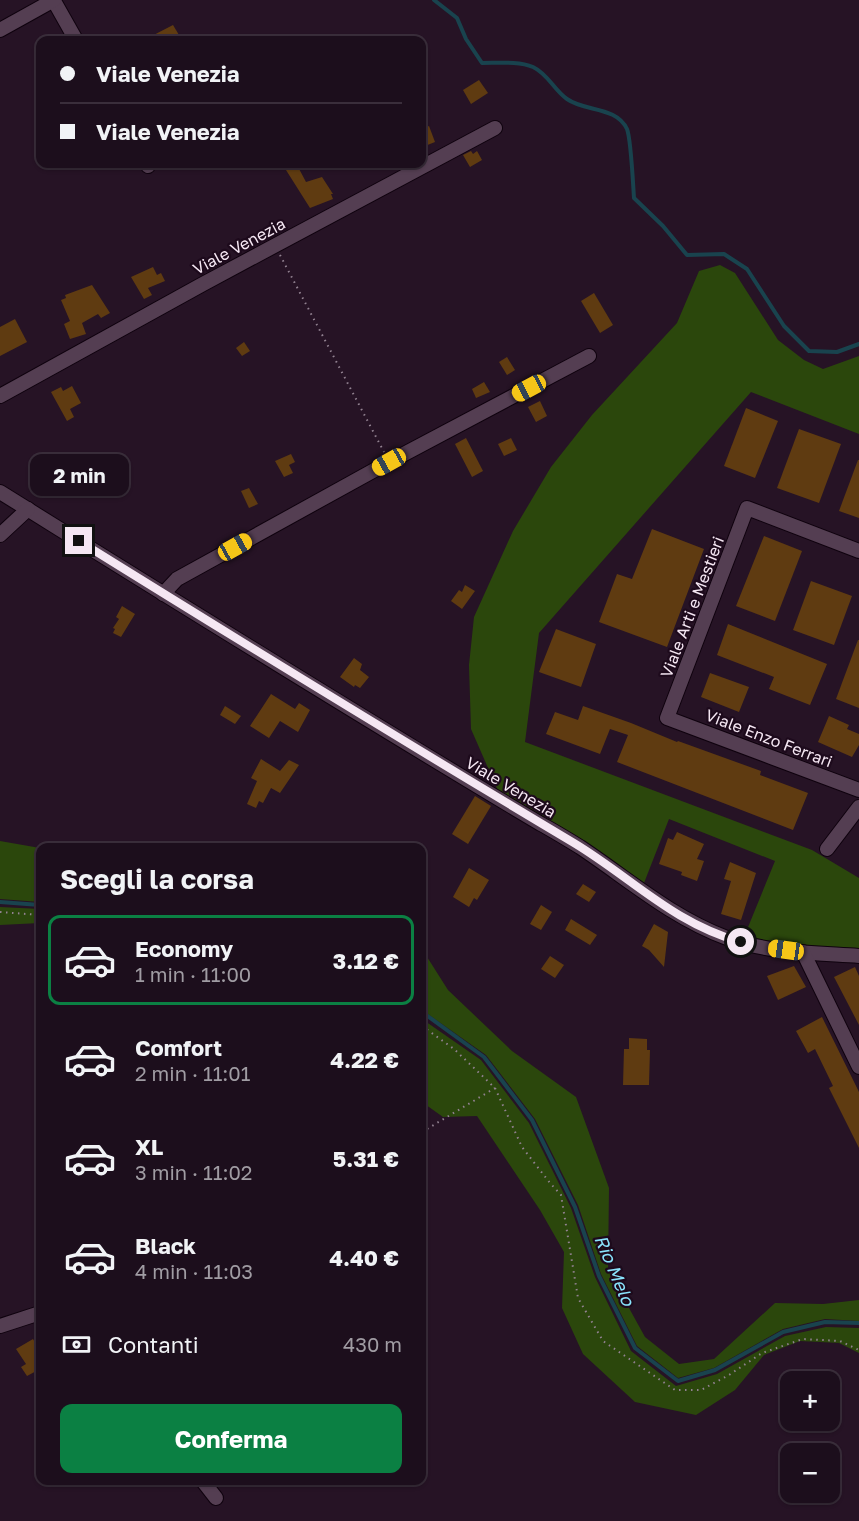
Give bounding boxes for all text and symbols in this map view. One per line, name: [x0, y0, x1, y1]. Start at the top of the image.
text: Viale Venezia: [96, 60, 240, 87]
text: Viale Venezia: [96, 118, 240, 145]
street label: Viale Venezia: [189, 213, 289, 279]
car: [509, 372, 549, 404]
car: [369, 445, 409, 479]
callout: 2 min: [29, 454, 128, 496]
text: 2 min: [53, 463, 106, 487]
route end: [65, 527, 92, 554]
car: [215, 530, 255, 564]
street label: Viale Arti e Mestieri: [656, 534, 728, 680]
street label: Viale Enzo Ferrari: [703, 705, 835, 771]
street label: Viale Venezia: [462, 752, 560, 822]
text: Scegli la corsa: [60, 863, 254, 895]
route start: [727, 928, 754, 955]
icon: car: [63, 933, 117, 987]
text: Economy: [135, 935, 233, 962]
car: [767, 939, 805, 961]
text: 3.12 €: [333, 947, 399, 974]
text: 1 min · 11:00: [135, 962, 251, 986]
icon: car: [63, 1032, 117, 1086]
text: Comfort: [135, 1034, 222, 1061]
text: 4.22 €: [330, 1046, 399, 1073]
text: 2 min · 11:01: [135, 1061, 250, 1085]
icon: car: [63, 1131, 117, 1185]
text: XL: [135, 1133, 163, 1160]
text: 5.31 €: [333, 1145, 399, 1172]
text: 3 min · 11:02: [135, 1160, 252, 1184]
icon: car: [63, 1230, 117, 1284]
water label: Rio Melo: [590, 1231, 640, 1310]
text: Black: [135, 1232, 196, 1259]
text: 4.40 €: [329, 1244, 399, 1271]
text: 4 min · 11:03: [135, 1259, 253, 1283]
icon: cash: [60, 1328, 93, 1361]
text: Contanti: [108, 1331, 199, 1358]
text: 430 m: [343, 1332, 402, 1356]
map controls: [780, 1371, 840, 1503]
button: +: [780, 1371, 840, 1431]
button: Conferma: [60, 1404, 402, 1473]
button: −: [780, 1443, 840, 1503]

